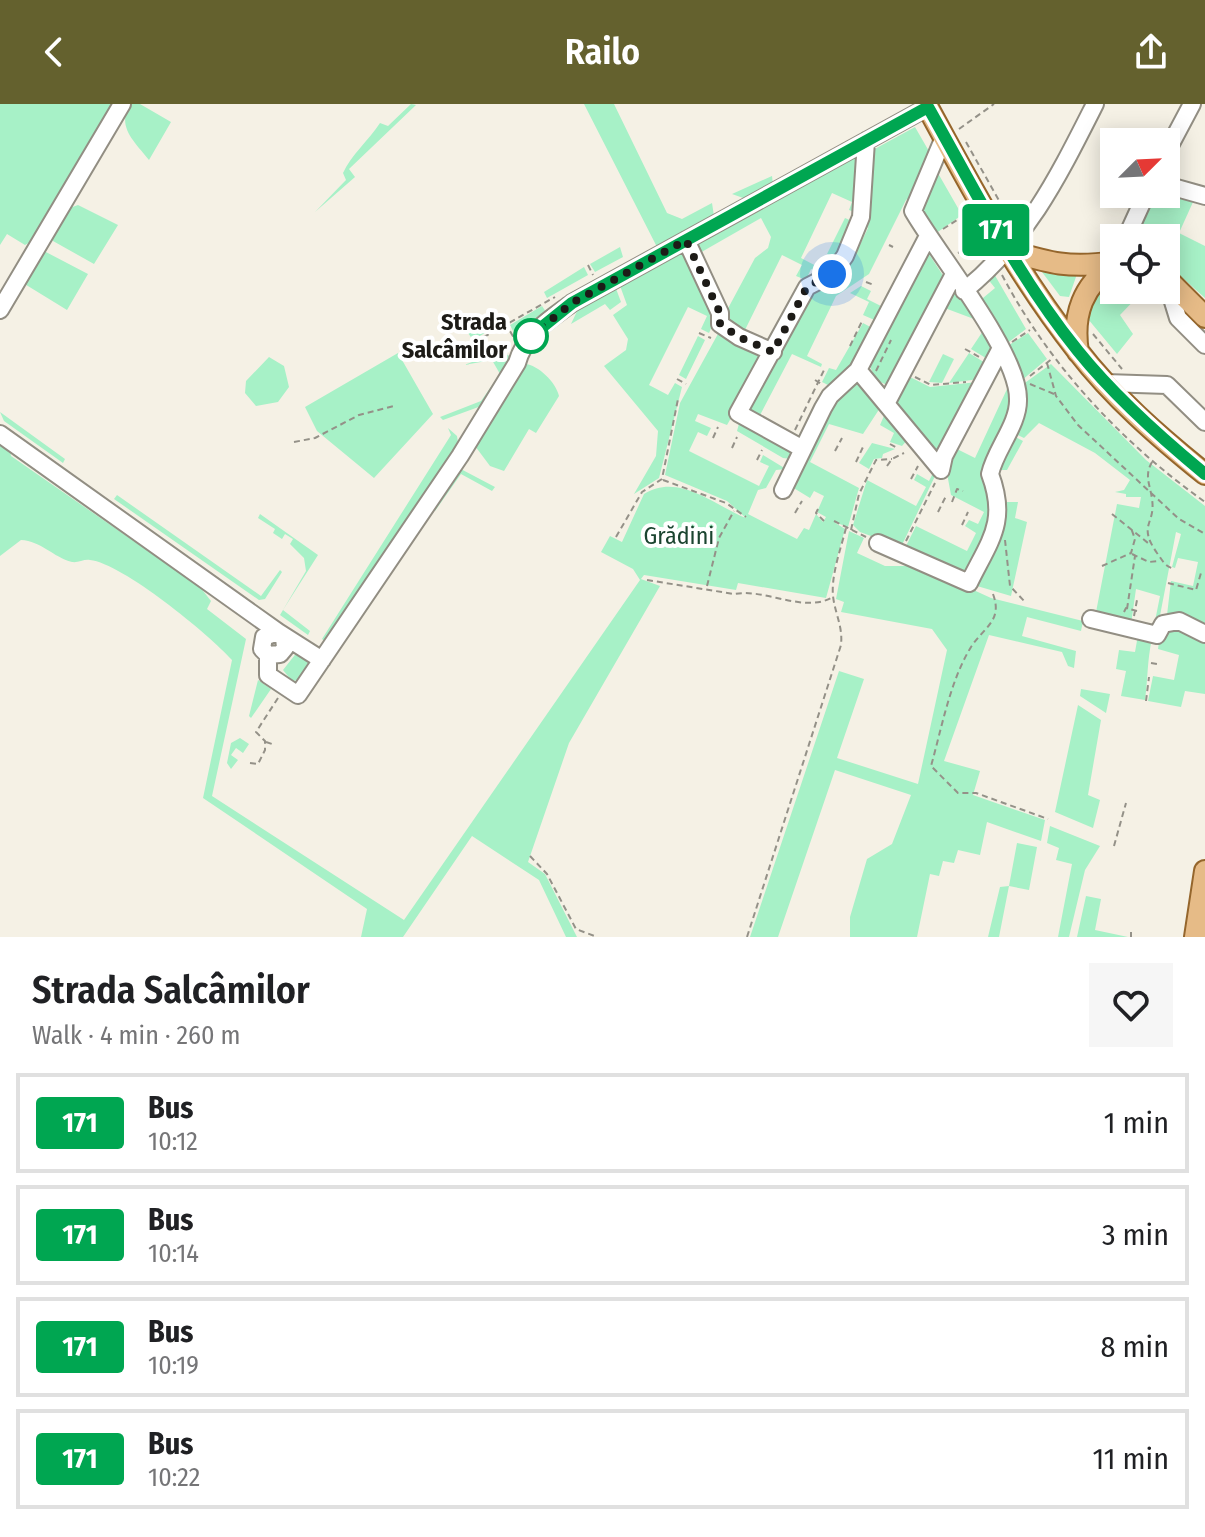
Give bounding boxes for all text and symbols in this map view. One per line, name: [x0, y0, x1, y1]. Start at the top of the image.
icon: back: [32, 30, 76, 74]
text: Railo: [565, 30, 640, 74]
icon: share: [1129, 30, 1173, 74]
north arrow: [1100, 128, 1180, 208]
map controls: [1100, 128, 1180, 304]
line badge: 171: [950, 204, 1042, 256]
text: 171: [978, 213, 1014, 246]
button: locate: [1100, 224, 1180, 304]
your location: [812, 254, 852, 294]
place label: Strada Salcâmilor: [402, 308, 507, 364]
marker: Strada Salcâmilor: [514, 319, 548, 353]
park label: Grădini: [644, 522, 714, 550]
button: heart: [1089, 963, 1173, 1047]
text: Strada Salcâmilor: [32, 967, 310, 1013]
text: Walk · 4 min · 260 m: [32, 1020, 241, 1051]
text: Bus: [148, 1090, 193, 1126]
text: 1 min: [1104, 1105, 1169, 1141]
text: 171: [62, 1106, 98, 1139]
text: 10:12: [148, 1126, 198, 1157]
text: Bus: [148, 1202, 193, 1238]
text: 3 min: [1102, 1217, 1169, 1253]
text: 171: [62, 1218, 98, 1251]
text: 10:14: [148, 1238, 199, 1269]
text: Bus: [148, 1314, 193, 1350]
text: 8 min: [1101, 1329, 1169, 1365]
text: 171: [62, 1330, 98, 1363]
text: 10:19: [148, 1350, 199, 1381]
text: Bus: [148, 1426, 193, 1462]
text: 11 min: [1093, 1441, 1169, 1477]
text: 171: [62, 1442, 98, 1475]
text: 10:22: [148, 1462, 200, 1493]

